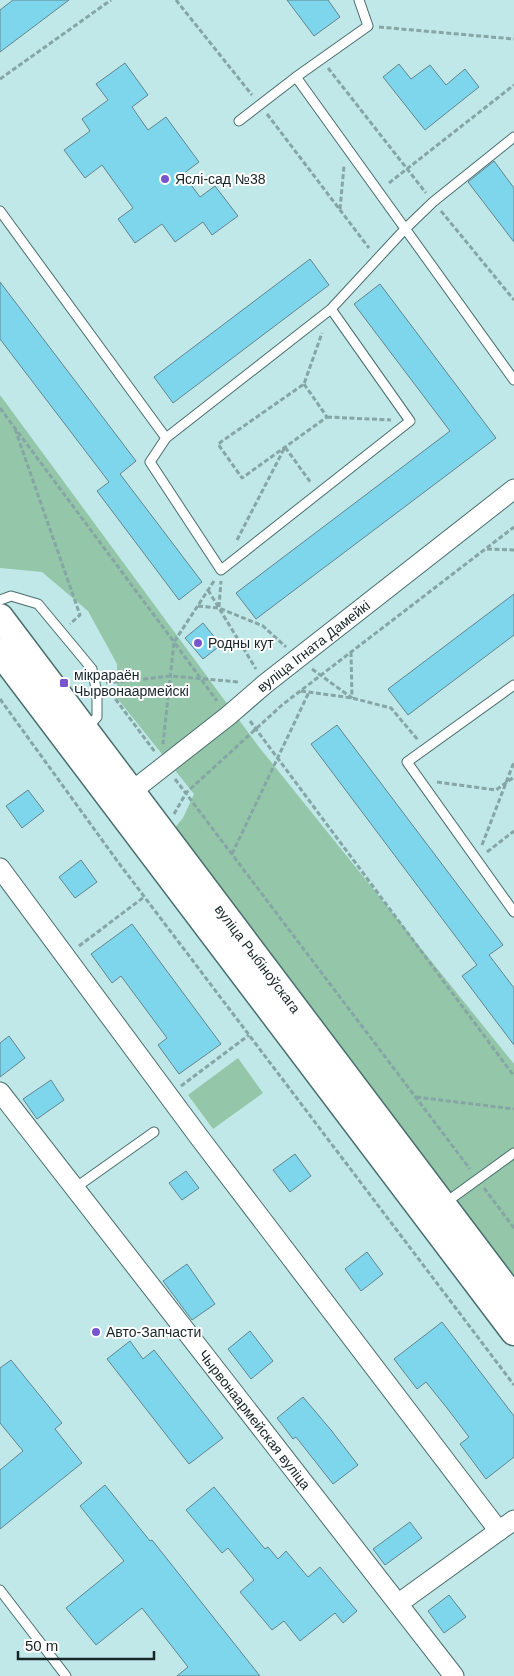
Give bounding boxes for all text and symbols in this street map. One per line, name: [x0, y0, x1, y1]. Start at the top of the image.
place label: Яслі-сад №38: [175, 171, 266, 187]
marker: Яслі-сад №38: [159, 173, 171, 185]
street label: вуліца Ігната Дамейкі: [254, 597, 373, 695]
place label: Родны кут: [208, 635, 274, 651]
marker: Родны кут: [192, 637, 204, 649]
place label: мікрараён Чырвонаармейскі: [74, 667, 189, 699]
marker: мікрараён Чырвонаармейскі: [58, 677, 70, 689]
street label: вуліца Рыбіноўскага: [212, 901, 304, 1016]
place label: Авто-Запчасти: [106, 1324, 201, 1340]
marker: Авто-Запчасти: [90, 1326, 102, 1338]
street label: Чырвонаармейская вуліца: [196, 1347, 314, 1493]
scale bar: [18, 1628, 154, 1660]
text: 50 m: [25, 1637, 58, 1654]

